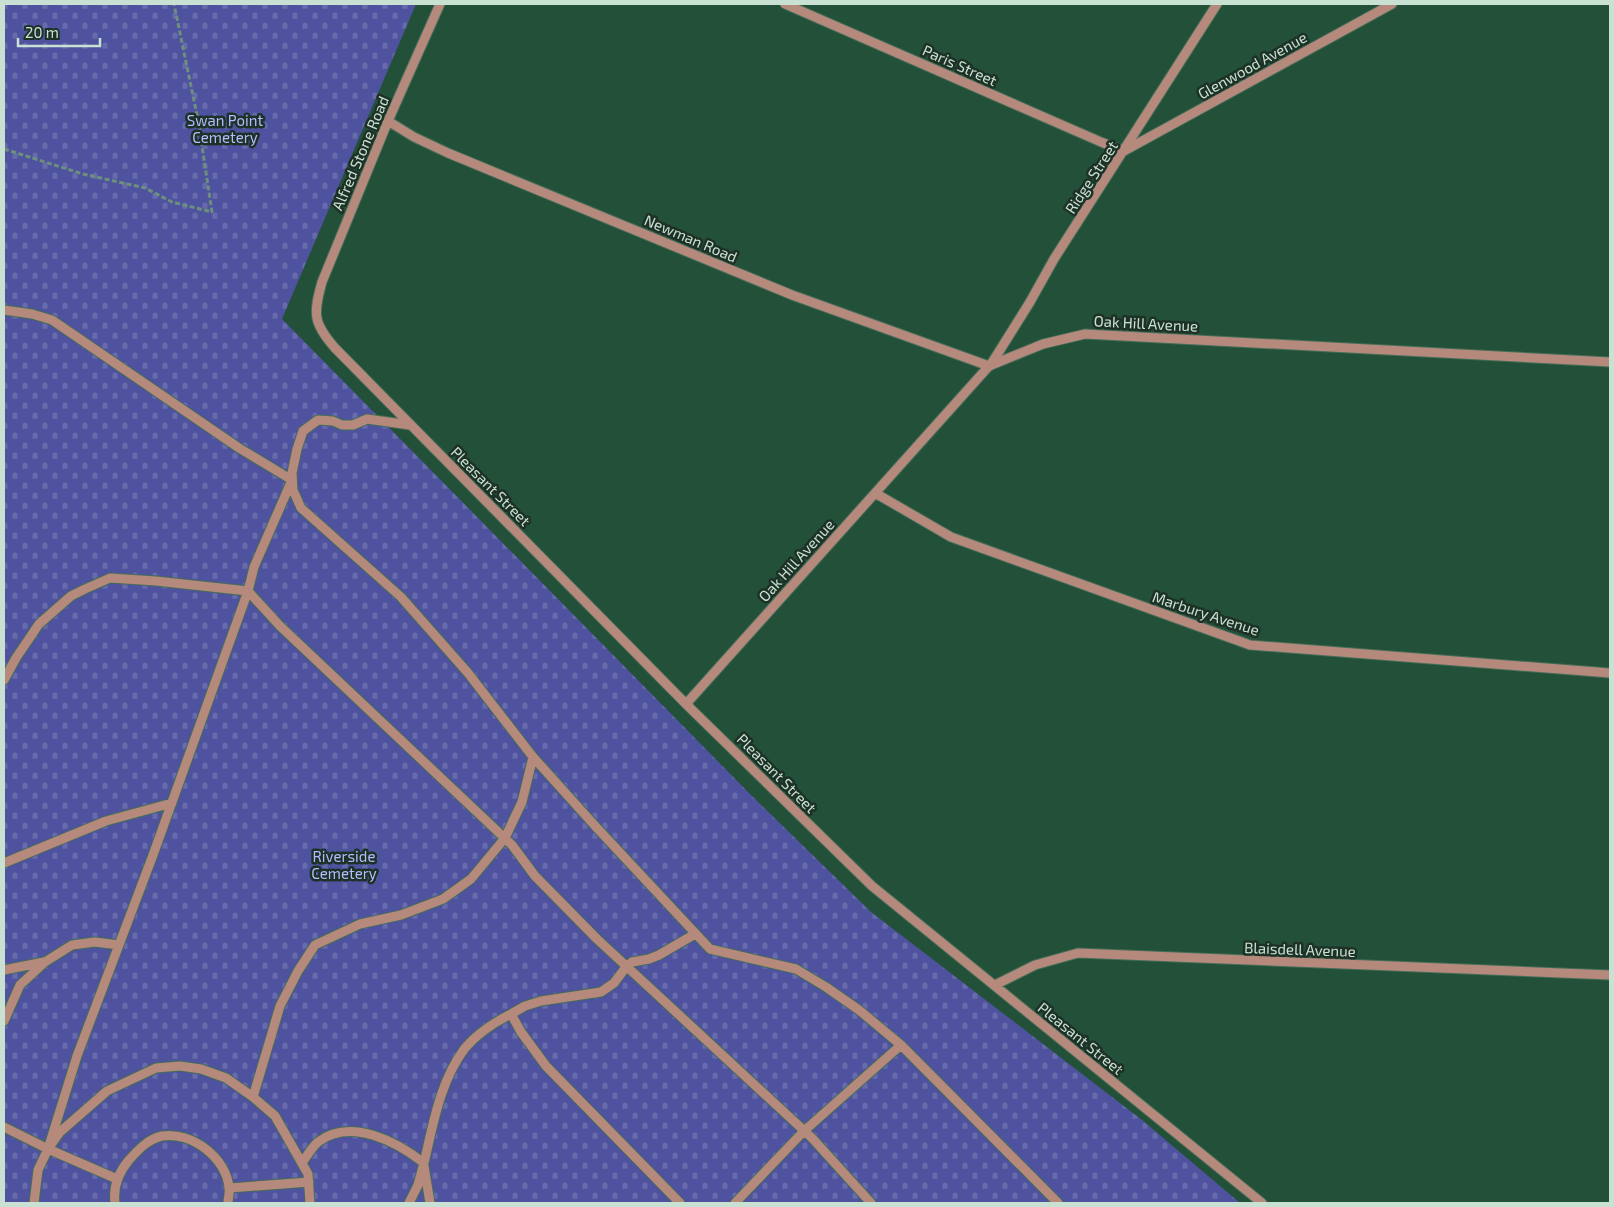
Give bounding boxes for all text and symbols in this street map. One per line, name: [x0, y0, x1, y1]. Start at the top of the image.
scale bar: [18, 15, 100, 47]
text: 20 m: [25, 23, 59, 41]
street label: Glenwood Avenue: [1194, 28, 1310, 102]
street label: Paris Street: [920, 41, 1000, 89]
street label: Alfred Stone Road: [328, 93, 392, 213]
park label: Swan Point Cemetery: [187, 111, 263, 146]
street label: Ridge Street: [1061, 137, 1121, 217]
street label: Newman Road: [642, 210, 740, 266]
street label: Oak Hill Avenue: [1093, 311, 1199, 335]
street label: Pleasant Street: [448, 443, 535, 530]
street label: Oak Hill Avenue: [754, 515, 838, 605]
street label: Marbury Avenue: [1150, 587, 1262, 639]
street label: Pleasant Street: [734, 730, 821, 817]
park label: Riverside Cemetery: [311, 847, 377, 882]
street label: Blaisdell Avenue: [1244, 938, 1356, 960]
street label: Pleasant Street: [1035, 998, 1128, 1078]

